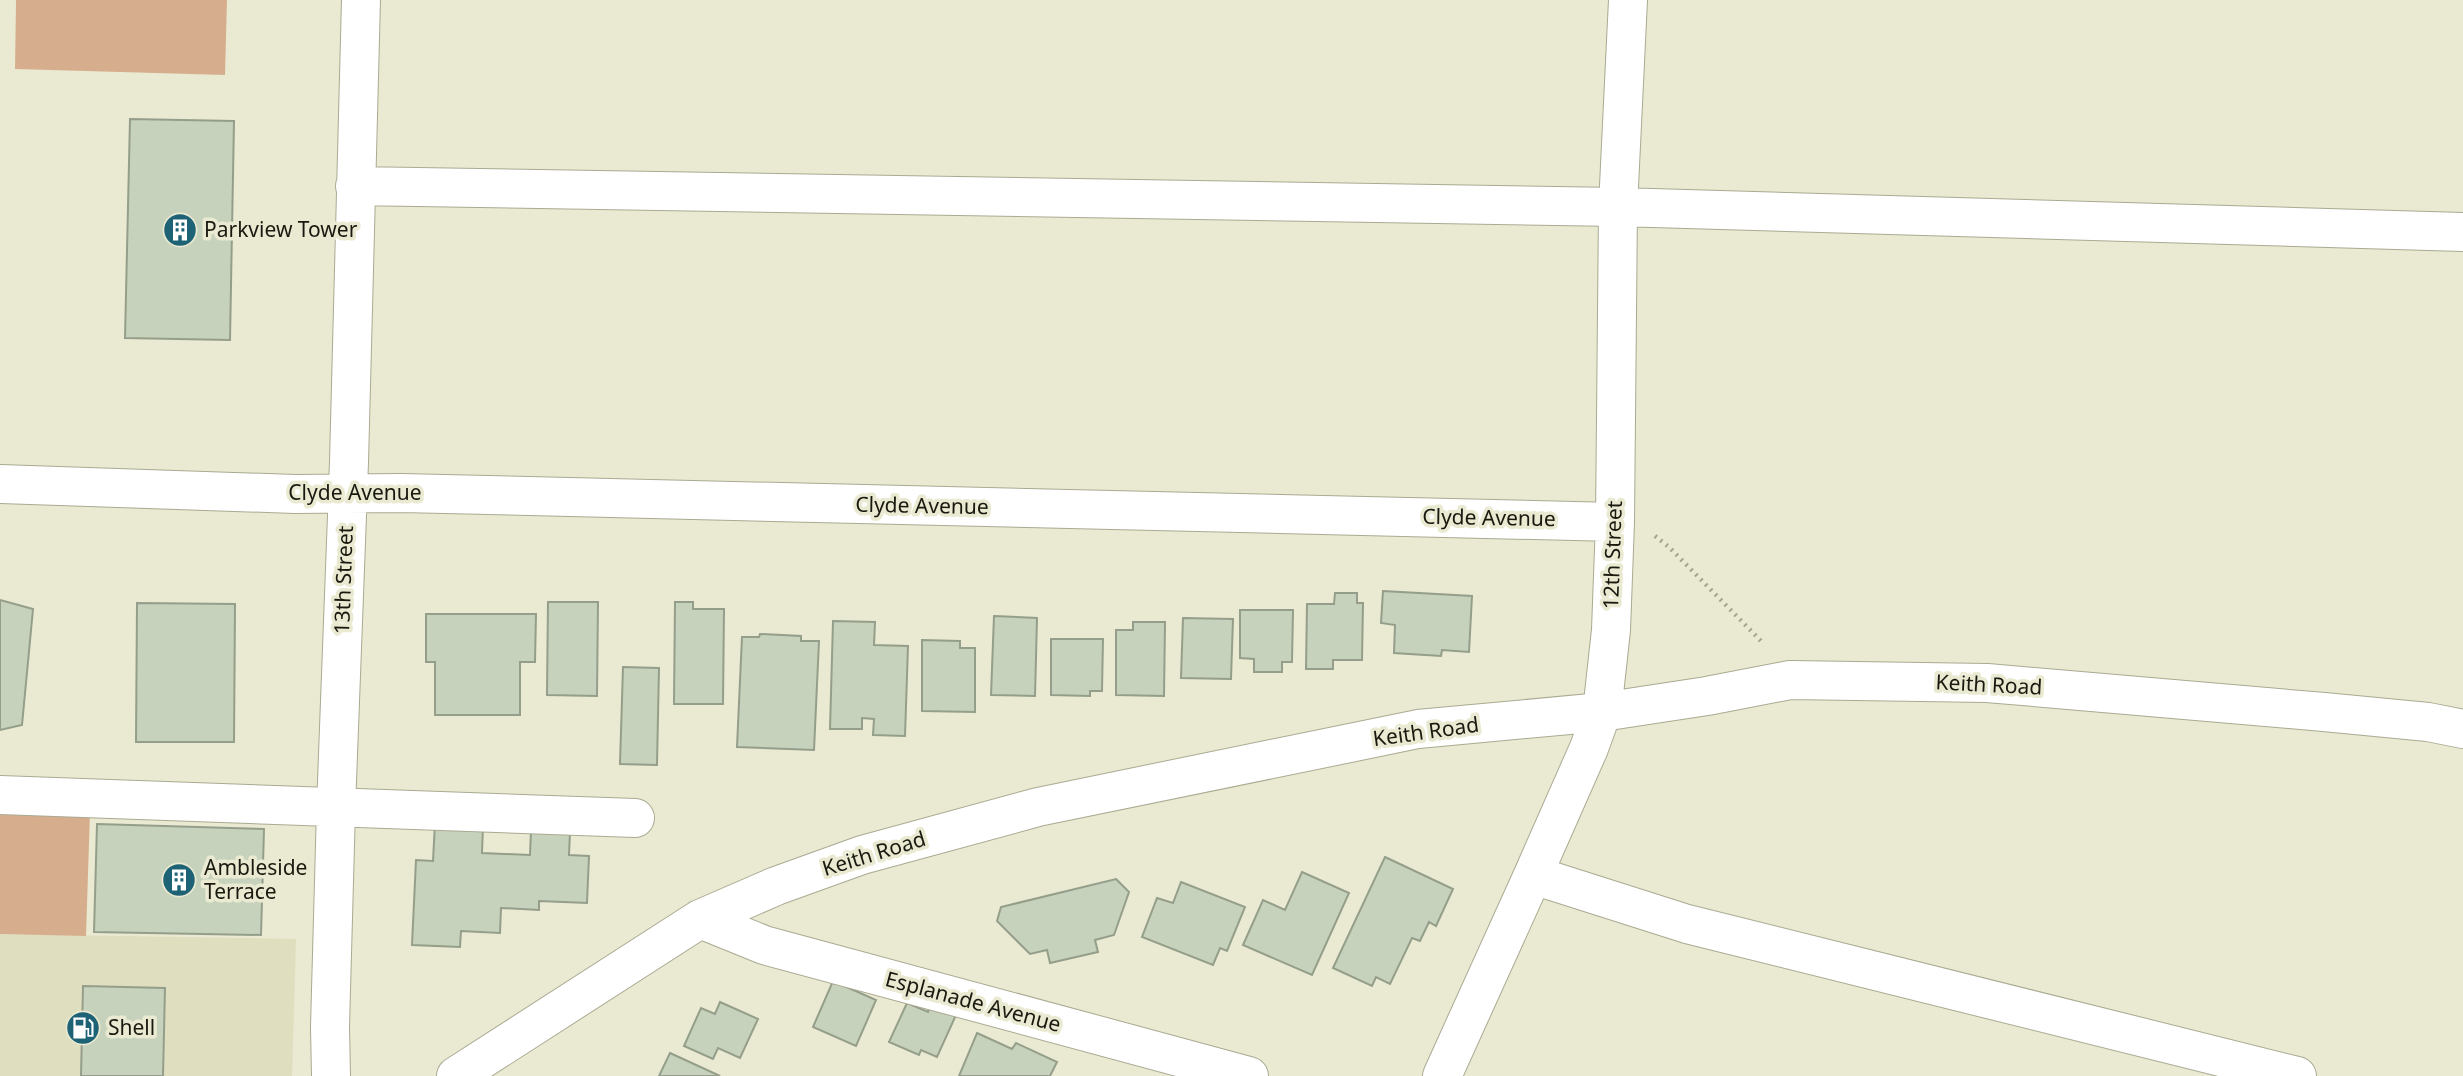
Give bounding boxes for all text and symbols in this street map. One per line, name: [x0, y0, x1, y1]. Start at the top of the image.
building icon: Parkview Tower: [161, 211, 199, 249]
place label: Parkview Tower: [204, 215, 358, 243]
street label: Clyde Avenue: [288, 478, 422, 506]
street label: Clyde Avenue: [855, 490, 989, 520]
street label: 12th Street: [1596, 500, 1628, 610]
street label: Clyde Avenue: [1422, 502, 1556, 532]
street label: 13th Street: [327, 525, 359, 635]
street label: Keith Road: [1935, 667, 2043, 701]
street label: Keith Road: [1371, 710, 1481, 752]
street label: Keith Road: [819, 824, 929, 882]
place label: Ambleside Terrace: [204, 853, 307, 905]
building icon: Ambleside Terrace: [160, 861, 198, 899]
street label: Esplanade Avenue: [882, 964, 1064, 1038]
fuel station icon: Shell: [64, 1009, 102, 1047]
place label: Shell: [108, 1013, 155, 1041]

